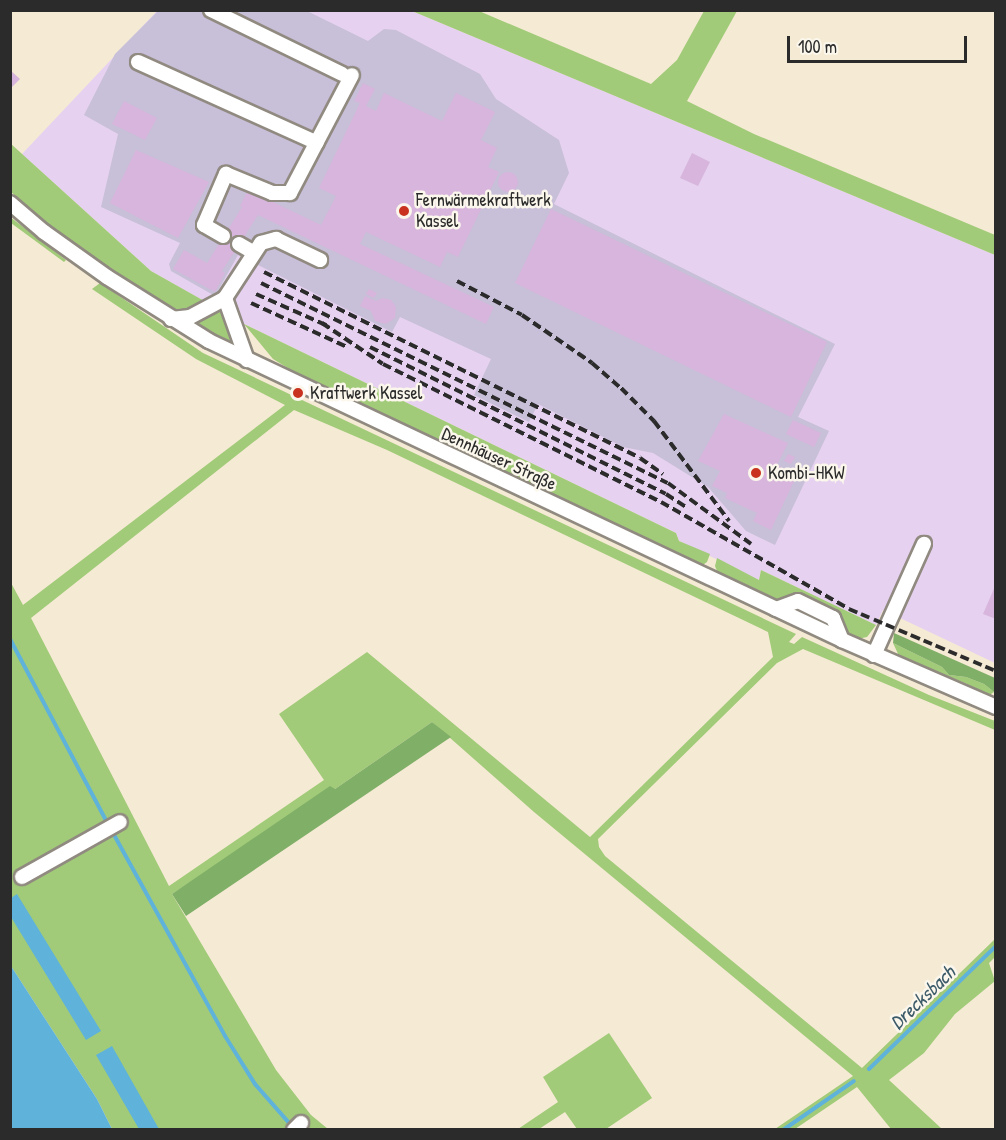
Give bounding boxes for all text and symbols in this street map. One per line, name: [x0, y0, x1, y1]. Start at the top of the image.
scale bar: [790, 24, 970, 62]
text: 100 m: [798, 34, 837, 59]
place label: Fernwärmekraftwerk Kassel: [416, 190, 551, 232]
marker: Fernwärmekraftwerk Kassel: [397, 204, 411, 218]
place label: Kraftwerk Kassel: [310, 382, 422, 404]
marker: Kraftwerk Kassel: [291, 386, 305, 400]
street label: Dennhäuser Straße: [438, 423, 560, 495]
place label: Kombi-HKW: [768, 462, 845, 484]
marker: Kombi-HKW: [749, 466, 763, 480]
water label: Drecksbach: [884, 960, 960, 1034]

